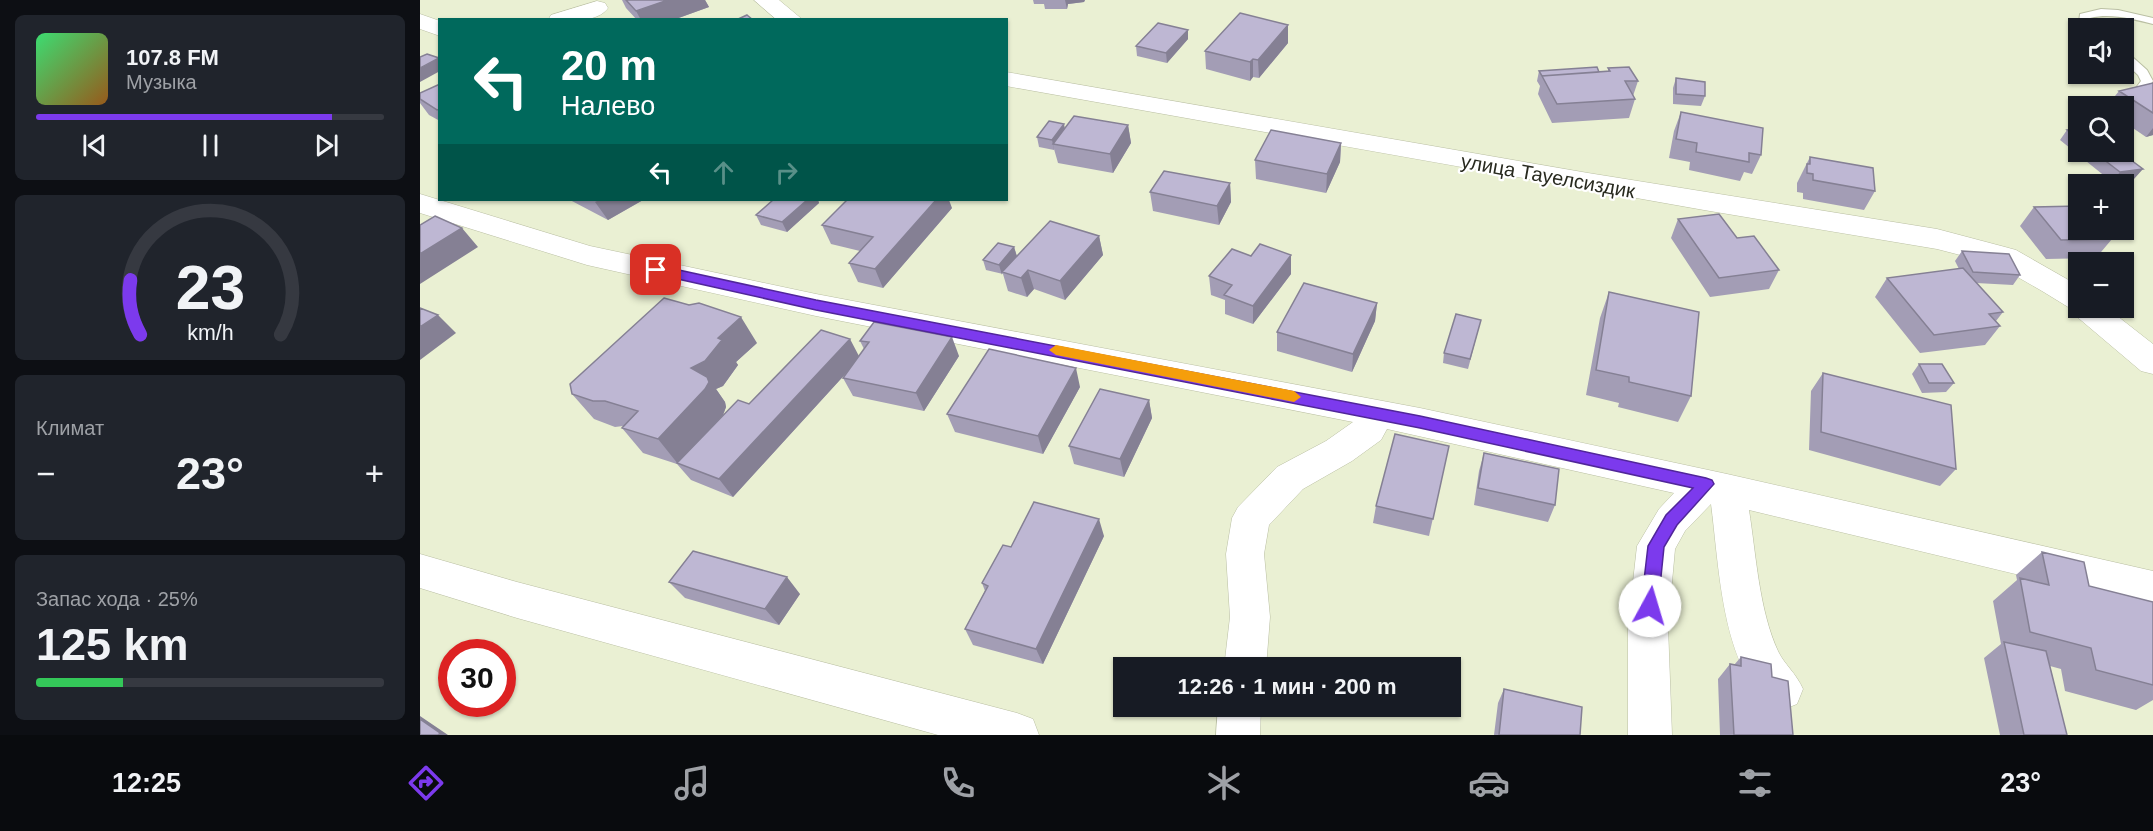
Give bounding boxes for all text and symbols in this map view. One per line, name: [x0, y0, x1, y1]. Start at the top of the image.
map controls: [2068, 18, 2134, 318]
button: sound: [2068, 18, 2134, 84]
icon: left: [462, 42, 540, 120]
text: 20 m: [561, 42, 657, 89]
text: 107.8 FM: [126, 45, 219, 70]
text: Музыка: [126, 71, 197, 93]
text: Налево: [561, 91, 655, 121]
button: search: [2068, 96, 2134, 162]
icon: previous: [78, 129, 111, 162]
icon: pause: [194, 129, 227, 162]
icon: next: [310, 129, 343, 162]
street label: улица Тауелсиздик: [1459, 150, 1637, 202]
icon: left: [644, 156, 677, 189]
icon: ahead: [707, 156, 740, 189]
icon: right: [770, 156, 803, 189]
button: +: [2068, 174, 2134, 240]
pin: [630, 244, 681, 295]
button: −: [2068, 252, 2134, 318]
text: 23: [175, 253, 245, 322]
icon: arrive: [639, 253, 672, 286]
text: km/h: [187, 321, 233, 345]
text: Климат: [36, 417, 104, 439]
text: 23°: [176, 448, 244, 499]
text: −: [36, 455, 55, 492]
text: +: [365, 455, 384, 492]
position arrow: [1618, 574, 1682, 638]
text: Запас хода · 25%: [36, 588, 198, 610]
text: 125 km: [36, 619, 189, 670]
speed limit sign: 30: [438, 639, 516, 717]
text: 12:26 · 1 мин · 200 m: [1177, 674, 1397, 699]
icon: directions: [405, 762, 447, 804]
icon: music: [671, 762, 713, 804]
icon: phone: [937, 762, 979, 804]
icon: climate: [1203, 762, 1245, 804]
icon: car: [1468, 762, 1510, 804]
icon: filters: [1734, 762, 1776, 804]
text: 12:25: [112, 768, 181, 798]
text: 23°: [2000, 768, 2041, 798]

